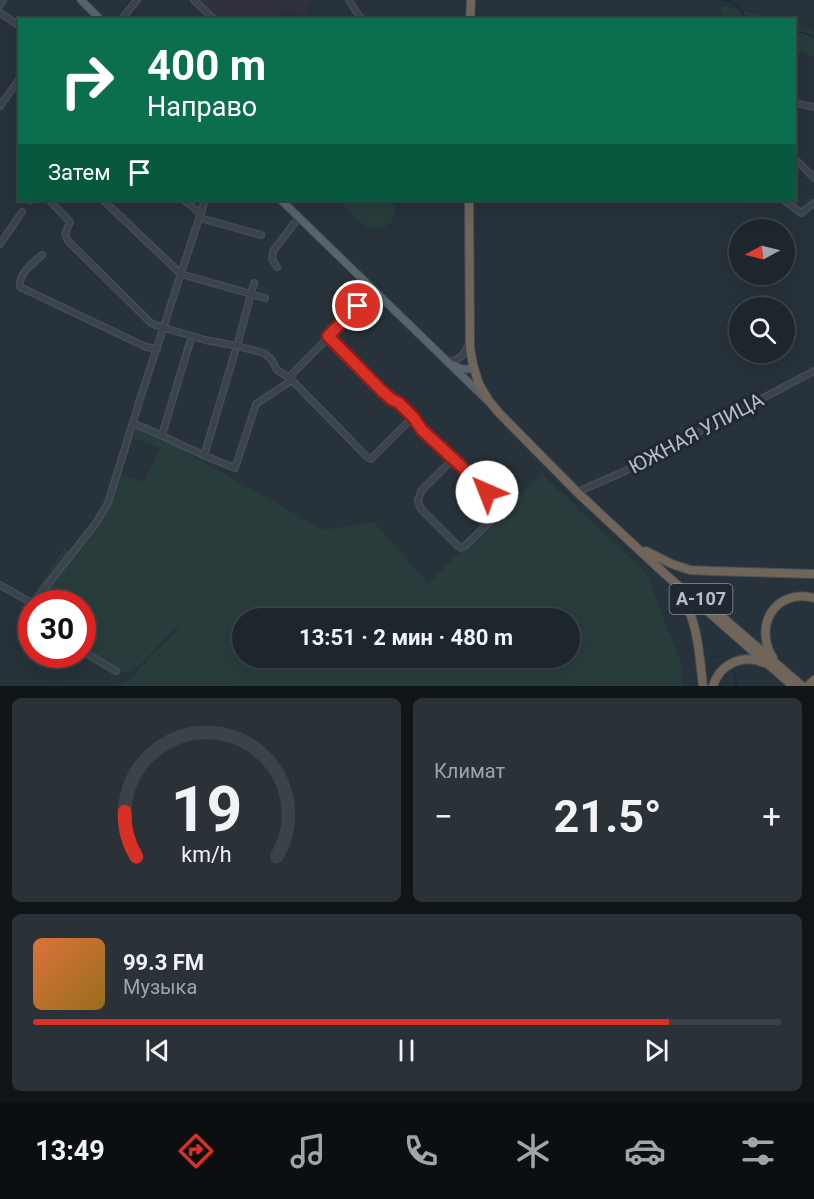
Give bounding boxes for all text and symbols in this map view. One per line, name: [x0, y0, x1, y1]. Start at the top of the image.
text: 400 m: [147, 41, 266, 90]
icon: right: [48, 42, 126, 120]
text: Направо: [147, 91, 257, 123]
icon: arrive: [123, 156, 156, 189]
text: Затем: [48, 160, 111, 185]
north arrow: [729, 219, 795, 285]
map controls: [729, 219, 795, 363]
pin: [332, 280, 383, 331]
icon: arrive: [341, 289, 374, 322]
button: search: [729, 297, 795, 363]
street label: ЮЖНАЯ УЛИЦА: [624, 387, 768, 479]
position arrow: [455, 460, 519, 524]
road number: А-107: [670, 584, 732, 614]
speed limit sign: 30: [18, 590, 96, 668]
text: 13:51 · 2 мин · 480 m: [299, 625, 513, 650]
text: Климат: [434, 759, 505, 783]
text: 19: [171, 773, 242, 846]
text: 21.5°: [554, 790, 662, 843]
text: −: [434, 797, 453, 836]
text: +: [762, 797, 781, 836]
text: km/h: [181, 842, 232, 867]
text: 99.3 FM: [123, 950, 204, 975]
text: Музыка: [123, 975, 197, 999]
icon: previous: [141, 1034, 174, 1067]
icon: pause: [390, 1034, 423, 1067]
icon: next: [640, 1034, 673, 1067]
icon: directions: [175, 1130, 217, 1172]
icon: music: [287, 1130, 329, 1172]
icon: phone: [400, 1130, 442, 1172]
icon: climate: [512, 1130, 554, 1172]
icon: car: [624, 1130, 666, 1172]
icon: filters: [737, 1130, 779, 1172]
text: 13:49: [35, 1135, 105, 1167]

